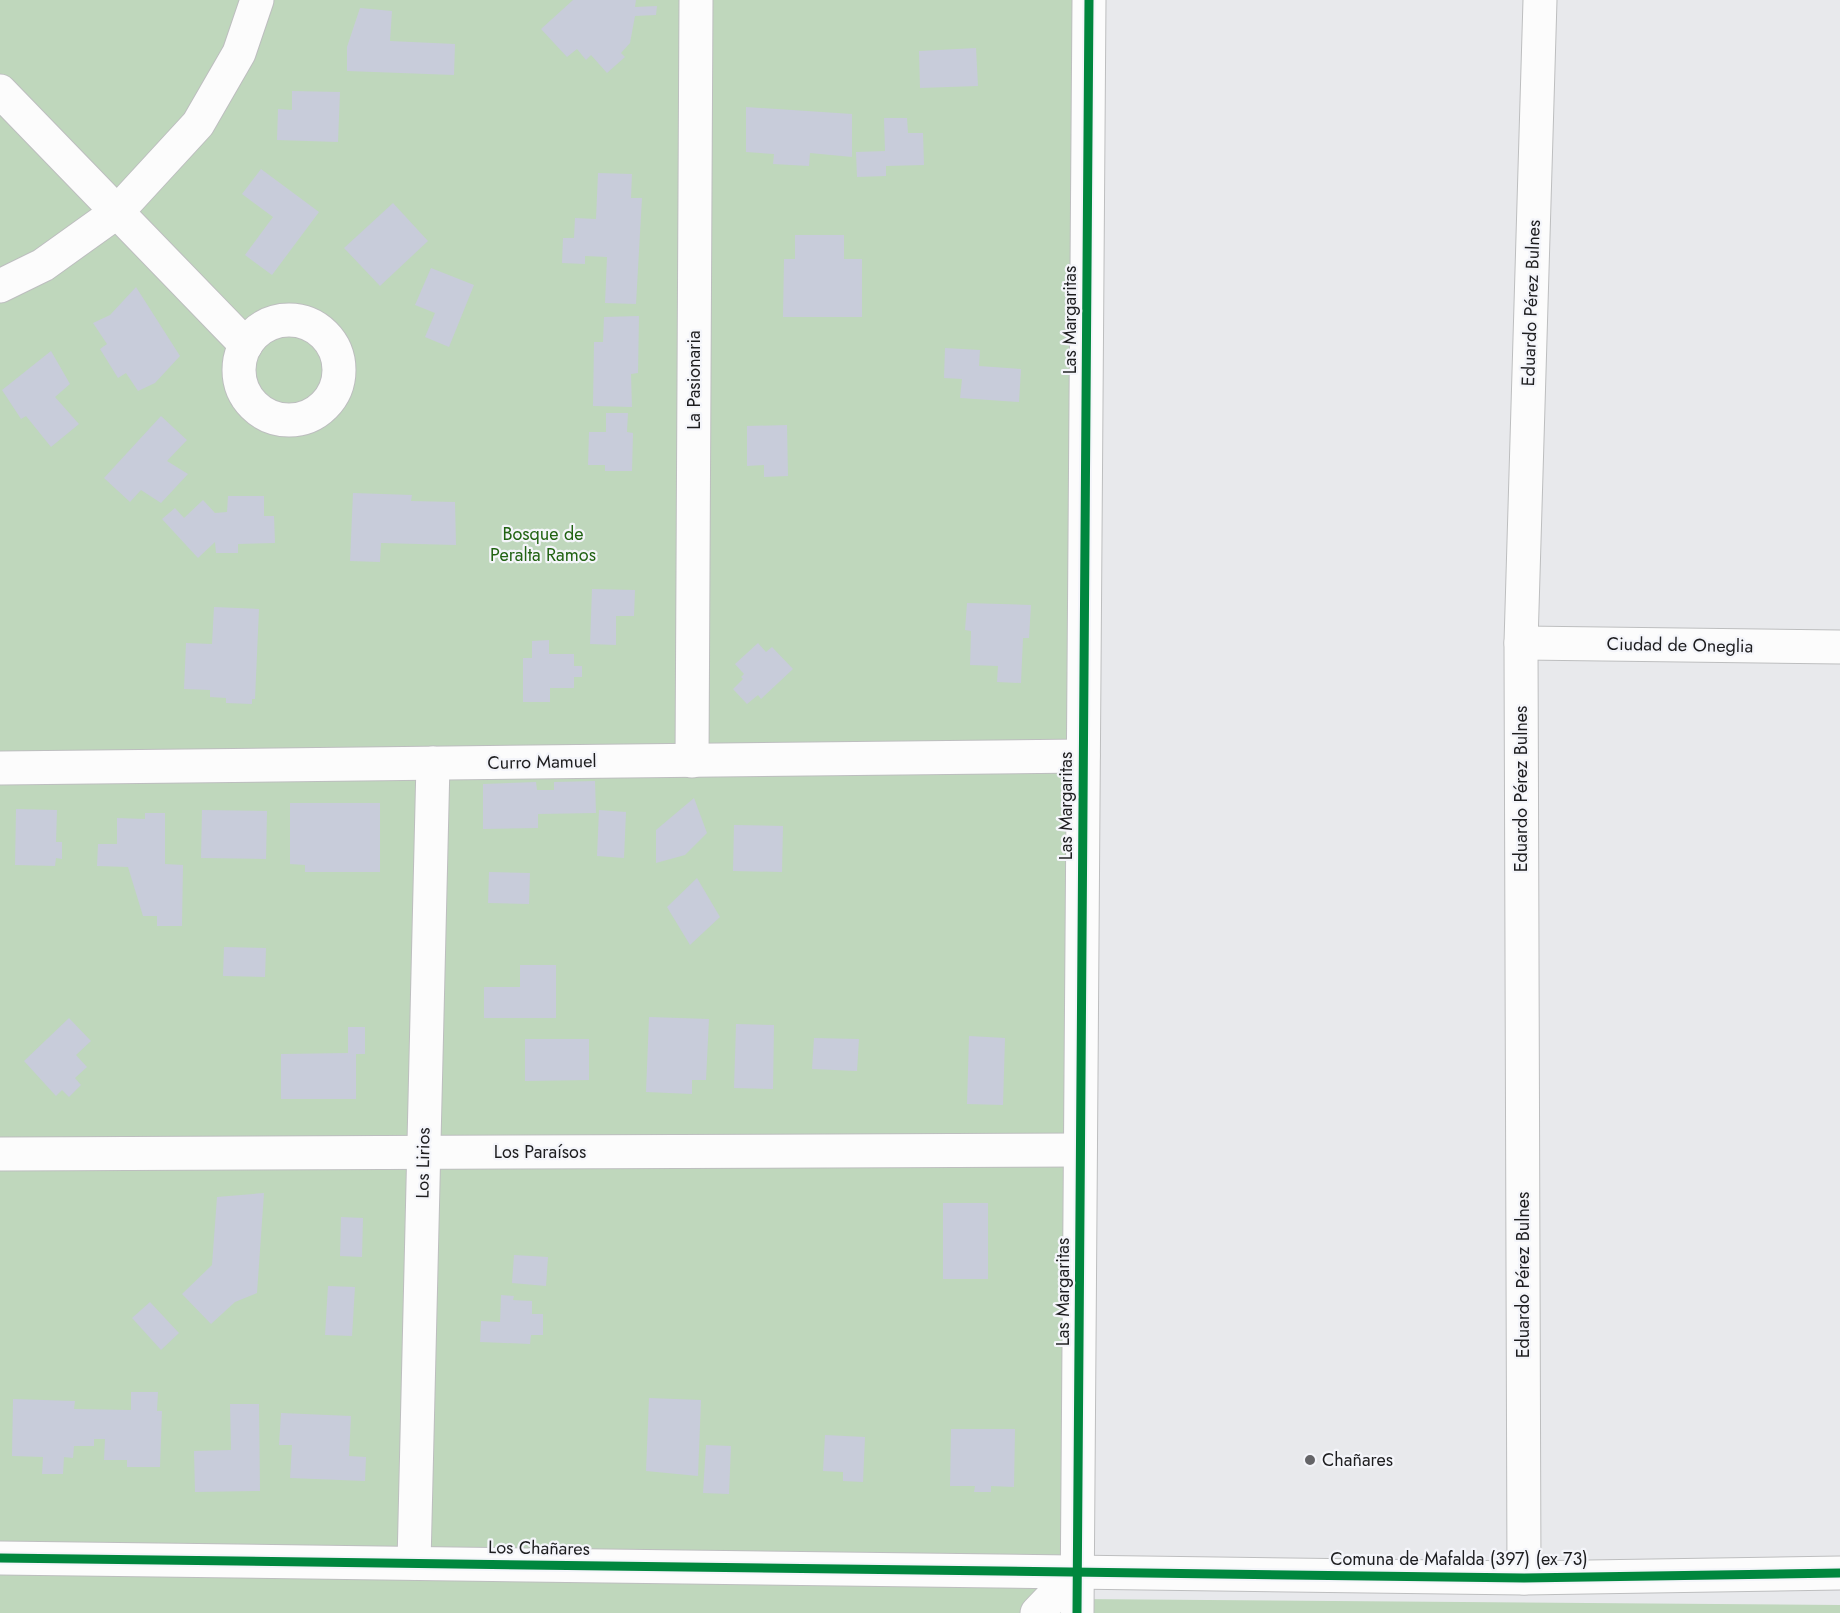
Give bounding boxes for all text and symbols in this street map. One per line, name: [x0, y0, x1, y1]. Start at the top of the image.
street label: Eduardo Pérez Bulnes: [1515, 219, 1547, 387]
street label: Las Margaritas: [1057, 266, 1083, 374]
street label: La Pasionaria: [681, 330, 707, 430]
park label: Bosque de Peralta Ramos: [490, 521, 596, 568]
street label: Ciudad de Oneglia: [1606, 631, 1754, 659]
street label: Eduardo Pérez Bulnes: [1508, 706, 1534, 872]
street label: Curro Mamuel: [487, 748, 597, 776]
street label: Las Margaritas: [1053, 752, 1079, 860]
street label: Los Lirios: [409, 1127, 437, 1199]
street label: Los Paraísos: [494, 1139, 586, 1165]
street label: Eduardo Pérez Bulnes: [1510, 1192, 1536, 1358]
street label: Las Margaritas: [1050, 1238, 1076, 1346]
place label: Chañares: [1322, 1447, 1393, 1473]
marker: Chañares: [1303, 1453, 1317, 1467]
street label: Los Chañares: [488, 1534, 590, 1562]
street label: Comuna de Mafalda (397) (ex 73): [1330, 1546, 1588, 1572]

